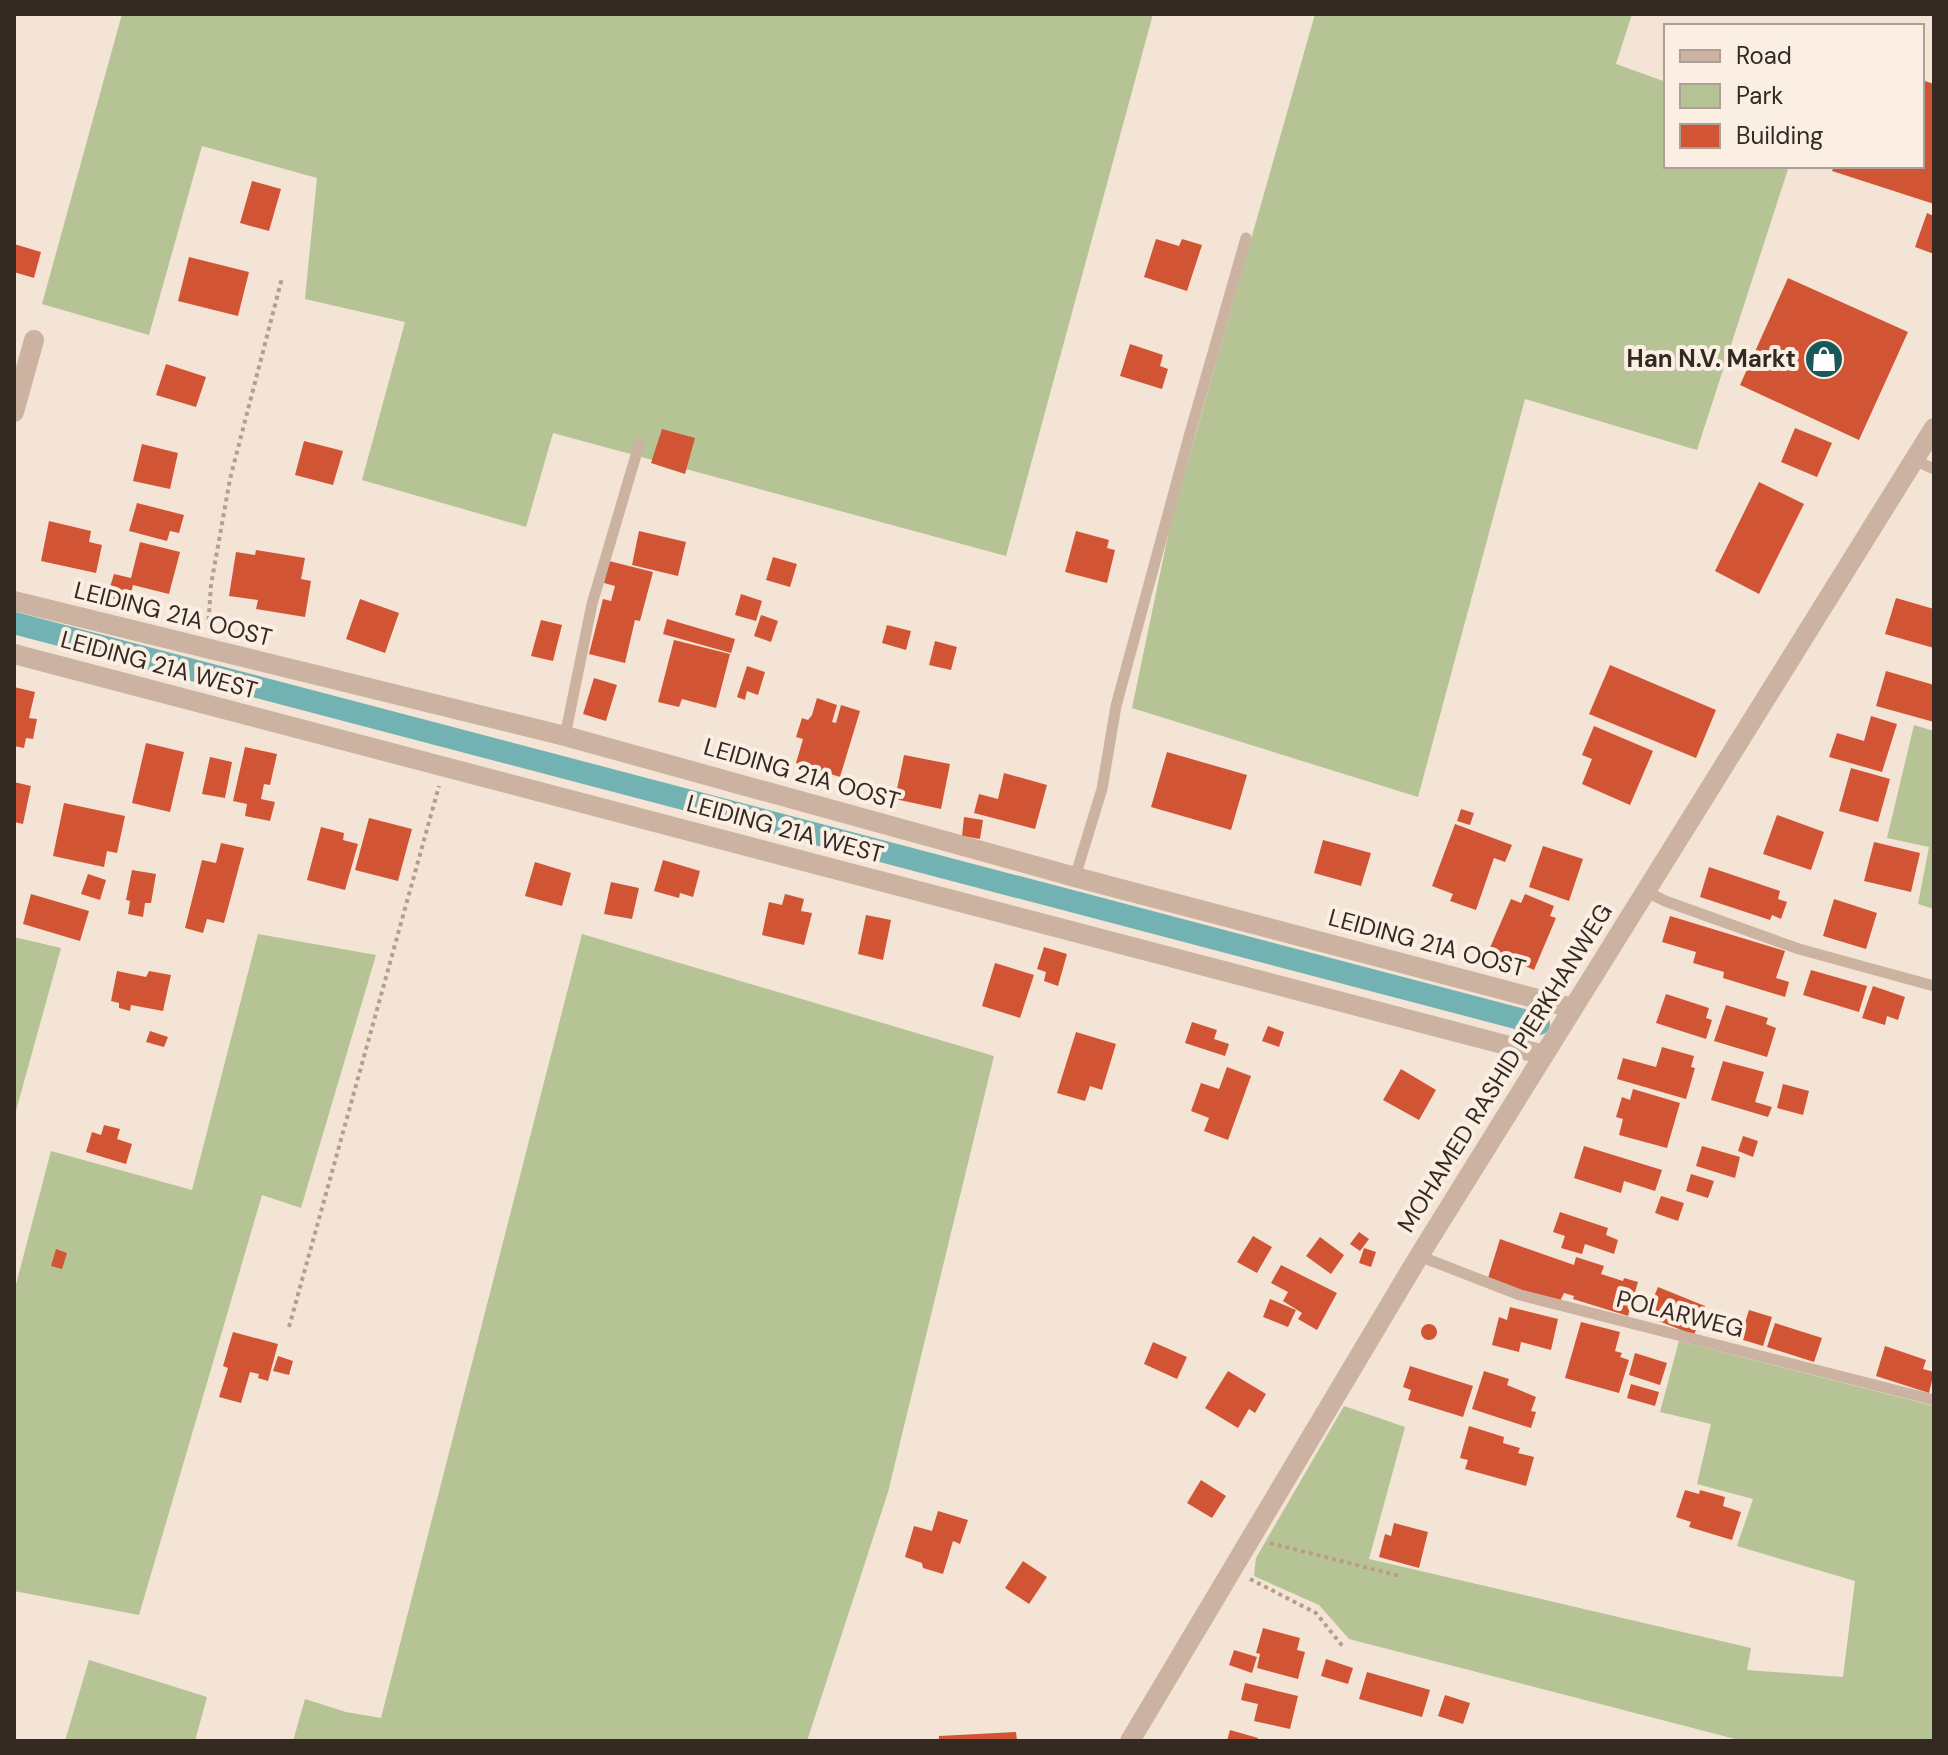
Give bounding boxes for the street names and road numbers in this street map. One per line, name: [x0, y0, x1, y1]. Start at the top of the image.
street label: LEIDING 21A OOST: [71, 574, 275, 653]
street label: LEIDING 21A WEST: [57, 623, 261, 706]
street label: LEIDING 21A OOST: [700, 731, 904, 816]
street label: LEIDING 21A WEST: [683, 787, 887, 870]
street label: MOHAMED RASHID PIERKHANWEG: [1390, 898, 1619, 1238]
street label: LEIDING 21A OOST: [1325, 901, 1529, 984]
street label: POLARWEG: [1613, 1283, 1747, 1344]

